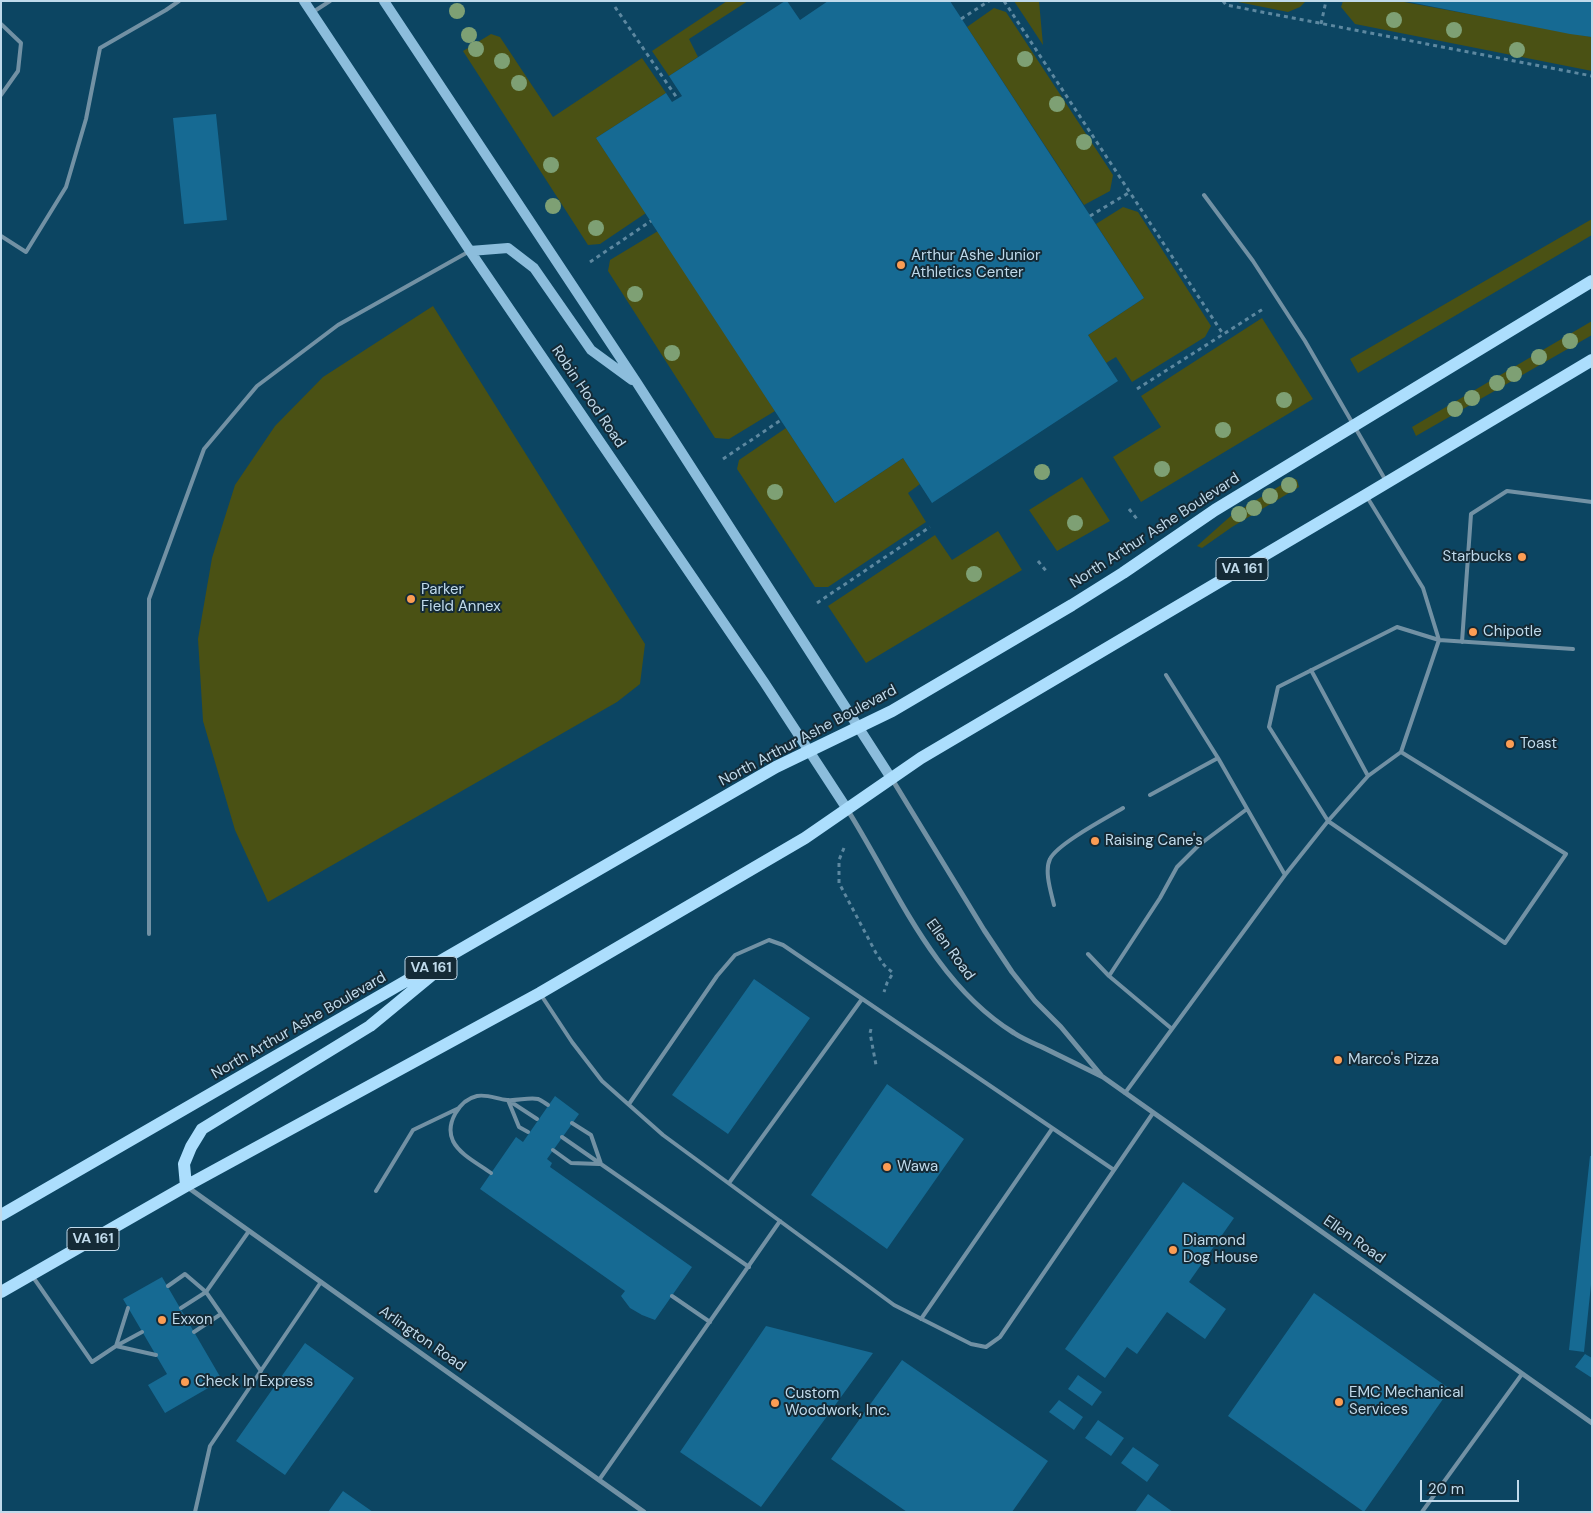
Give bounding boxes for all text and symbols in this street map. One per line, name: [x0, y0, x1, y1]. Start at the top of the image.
place label: Arthur Ashe Junior Athletics Center: [911, 247, 1041, 282]
marker: Arthur Ashe Junior Athletics Center: [895, 259, 907, 271]
street label: Robin Hood Road: [547, 343, 629, 451]
street label: North Arthur Ashe Boulevard: [1067, 469, 1243, 593]
place label: Starbucks: [1442, 548, 1512, 566]
marker: Starbucks: [1516, 551, 1528, 563]
road number: VA 161: [1216, 558, 1268, 580]
place label: Parker Field Annex: [421, 581, 501, 616]
marker: Parker Field Annex: [405, 593, 417, 605]
place label: Chipotle: [1483, 623, 1542, 641]
marker: Chipotle: [1467, 626, 1479, 638]
street label: North Arthur Ashe Boulevard: [716, 681, 900, 791]
place label: Toast: [1520, 735, 1557, 753]
marker: Toast: [1504, 738, 1516, 750]
place label: Raising Cane's: [1105, 832, 1203, 850]
marker: Raising Cane's: [1089, 835, 1101, 847]
street label: Ellen Road: [922, 916, 978, 984]
road number: VA 161: [405, 956, 457, 980]
street label: North Arthur Ashe Boulevard: [209, 969, 389, 1083]
place label: Marco's Pizza: [1348, 1051, 1439, 1069]
marker: Marco's Pizza: [1332, 1054, 1344, 1066]
place label: Wawa: [897, 1158, 938, 1176]
marker: Wawa: [881, 1161, 893, 1173]
street label: Ellen Road: [1320, 1212, 1388, 1268]
road number: VA 161: [67, 1228, 119, 1250]
place label: Diamond Dog House: [1183, 1232, 1258, 1267]
marker: Diamond Dog House: [1167, 1244, 1179, 1256]
street label: Arlington Road: [375, 1303, 469, 1375]
place label: Exxon: [172, 1311, 213, 1329]
marker: Exxon: [156, 1314, 168, 1326]
place label: Check In Express: [195, 1373, 313, 1391]
marker: Check In Express: [179, 1376, 191, 1388]
place label: EMC Mechanical Services: [1349, 1384, 1464, 1419]
place label: Custom Woodwork, Inc.: [785, 1385, 890, 1420]
marker: EMC Mechanical Services: [1333, 1396, 1345, 1408]
marker: Custom Woodwork, Inc.: [769, 1397, 781, 1409]
scale bar: [1423, 1470, 1522, 1502]
text: 20 m: [1428, 1479, 1464, 1499]

